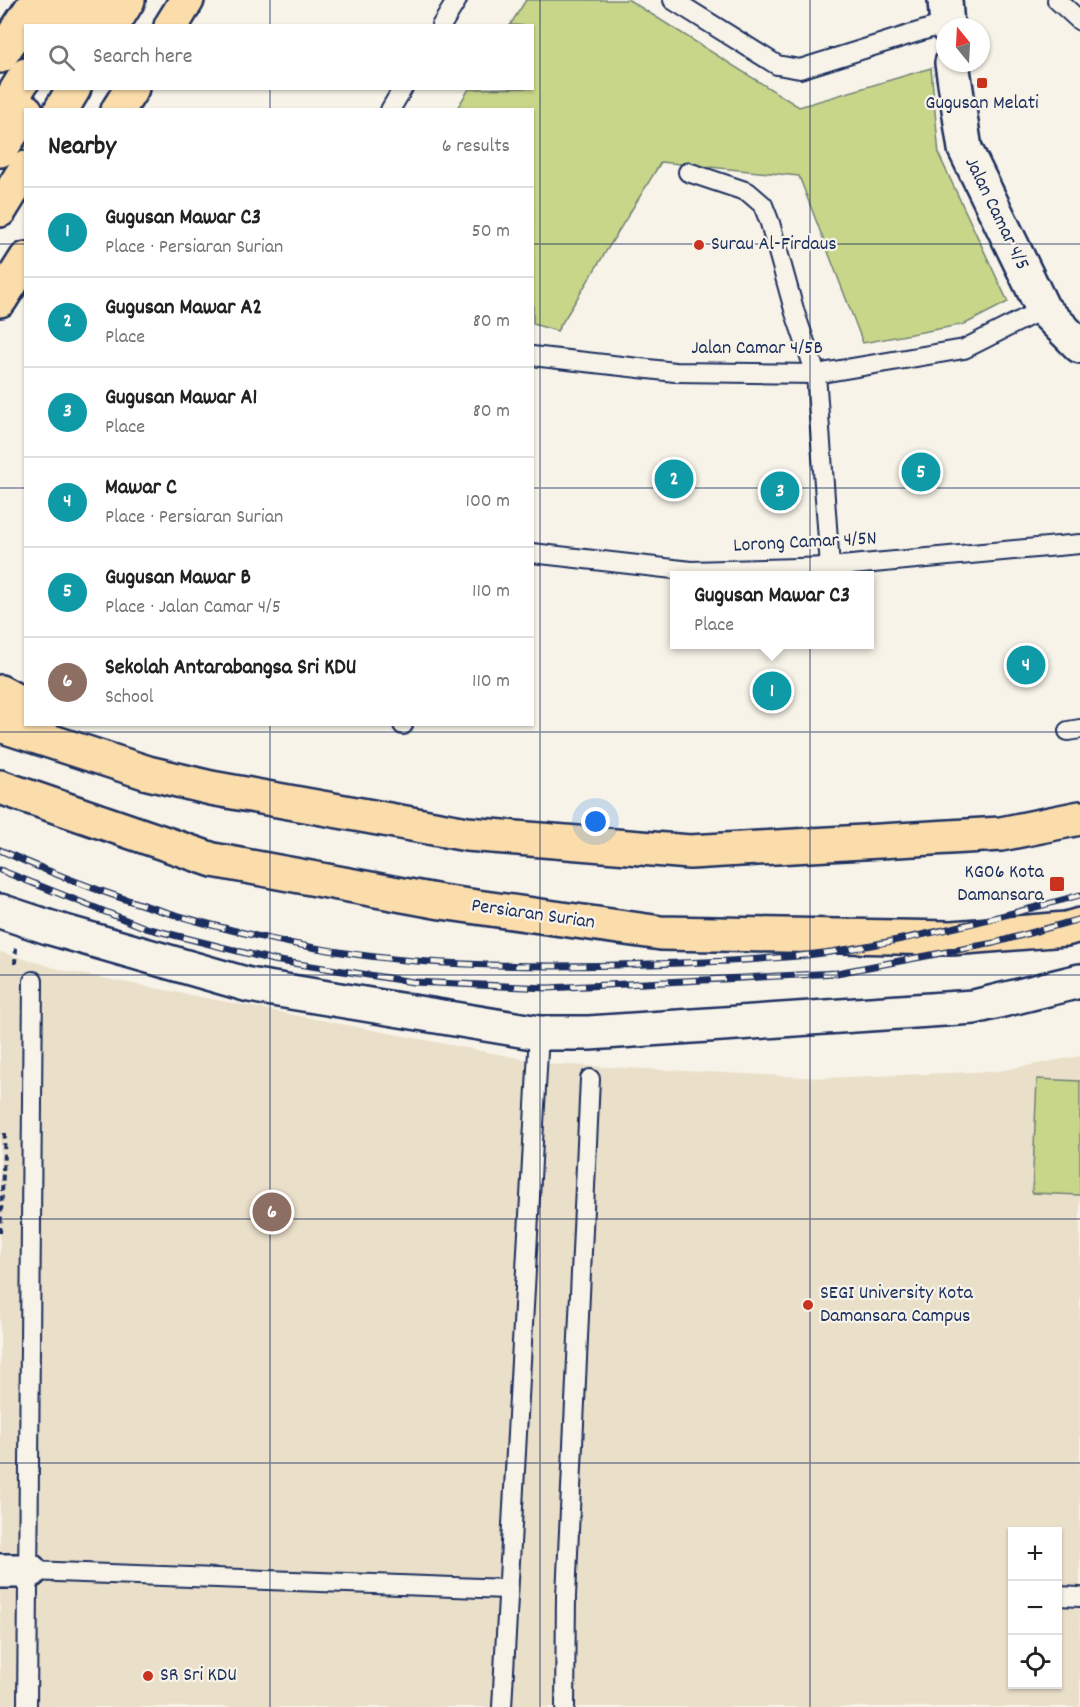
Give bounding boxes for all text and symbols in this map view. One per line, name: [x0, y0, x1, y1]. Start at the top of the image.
north arrow: [936, 18, 990, 72]
search box: [24, 24, 534, 90]
icon: search: [45, 41, 78, 74]
text: Search here: [93, 42, 192, 73]
marker: Gugusan Melati: [975, 76, 989, 90]
place label: Gugusan Melati: [925, 90, 1039, 118]
text: Nearby: [48, 129, 116, 166]
text: 6 results: [442, 133, 510, 161]
street label: Jalan Camar 4/5: [957, 153, 1035, 275]
text: Gugusan Mawar C3: [105, 203, 261, 234]
text: 1: [65, 218, 70, 246]
text: 50 m: [472, 218, 510, 246]
place label: Surau Al-Firdaus: [711, 231, 837, 259]
text: Place · Persiaran Surian: [105, 234, 283, 262]
marker: Surau Al-Firdaus: [692, 238, 706, 252]
text: Gugusan Mawar A2: [105, 293, 262, 324]
text: 2: [63, 308, 72, 336]
text: 80 m: [473, 308, 510, 336]
text: Place: [105, 324, 145, 352]
street label: Jalan Camar 4/5B: [691, 335, 823, 363]
text: Gugusan Mawar A1: [105, 383, 257, 414]
text: 3: [63, 398, 72, 426]
text: 80 m: [473, 398, 510, 426]
text: Place: [105, 414, 145, 442]
pin: 5: [902, 450, 940, 494]
pin: 2: [654, 456, 694, 502]
pin: 3: [760, 468, 800, 514]
text: Mawar C: [105, 473, 177, 504]
text: 4: [63, 488, 72, 516]
text: 100 m: [466, 488, 510, 516]
text: Place · Persiaran Surian: [105, 504, 283, 532]
street label: Lorong Camar 4/5N: [733, 525, 877, 561]
text: Gugusan Mawar B: [105, 563, 251, 594]
popup: [670, 571, 874, 649]
text: 5: [63, 578, 72, 606]
text: 110 m: [472, 578, 510, 606]
text: Gugusan Mawar C3: [694, 581, 850, 612]
text: Place · Jalan Camar 4/5: [105, 594, 281, 622]
text: Place: [694, 612, 734, 640]
pin: 4: [1006, 642, 1046, 688]
text: Sekolah Antarabangsa Sri KDU: [105, 653, 356, 684]
text: 6: [63, 668, 72, 696]
text: 110 m: [472, 668, 510, 696]
pin: 1: [752, 668, 792, 714]
text: School: [105, 684, 154, 712]
your location: [581, 807, 610, 836]
place label: KG06 Kota Damansara: [957, 859, 1045, 910]
marker: KG06 Kota Damansara: [1048, 875, 1066, 893]
street label: Persiaran Surian: [469, 892, 597, 938]
pin: 6: [252, 1190, 292, 1234]
place label: SEGI University Kota Damansara Campus: [820, 1280, 974, 1331]
marker: SEGI University Kota Damansara Campus: [801, 1298, 815, 1312]
map controls: [1008, 1527, 1062, 1689]
button: +: [1008, 1527, 1062, 1581]
button: −: [1008, 1581, 1062, 1635]
button: locate: [1008, 1635, 1062, 1689]
place label: SR Sri KDU: [160, 1662, 237, 1690]
marker: SR Sri KDU: [141, 1669, 155, 1683]

